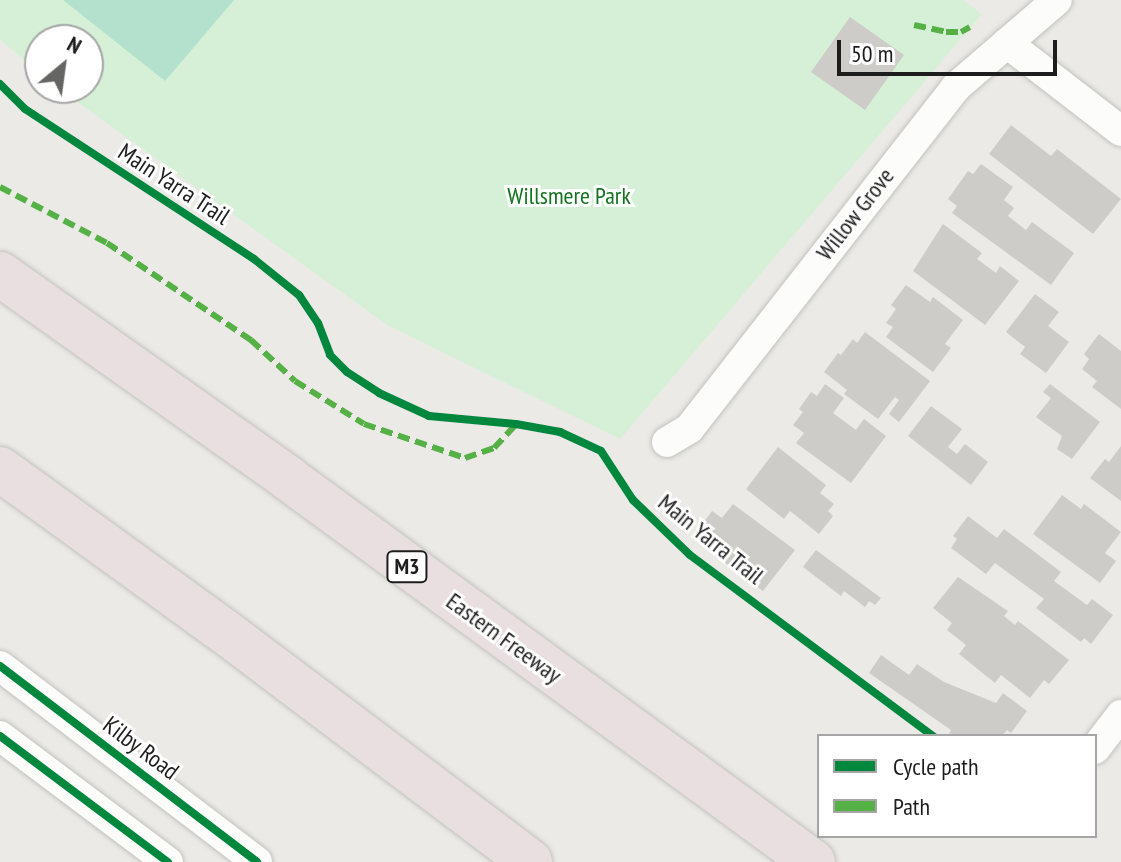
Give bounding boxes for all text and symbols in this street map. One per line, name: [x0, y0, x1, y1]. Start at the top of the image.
north arrow: [24, 24, 104, 104]
scale bar: [841, 24, 1061, 74]
text: N: [63, 30, 87, 60]
text: 50 m: [851, 38, 893, 69]
street label: Main Yarra Trail: [112, 137, 236, 231]
street label: Willow Grove: [810, 162, 900, 266]
park label: Willsmere Park: [507, 182, 631, 210]
street label: Main Yarra Trail: [652, 487, 770, 591]
road number: M3: [385, 549, 429, 585]
street label: Eastern Freeway: [441, 587, 567, 689]
street label: Kilby Road: [97, 710, 185, 786]
legend: [817, 734, 1097, 838]
text: Cycle path: [893, 751, 979, 782]
text: Path: [893, 791, 930, 822]

